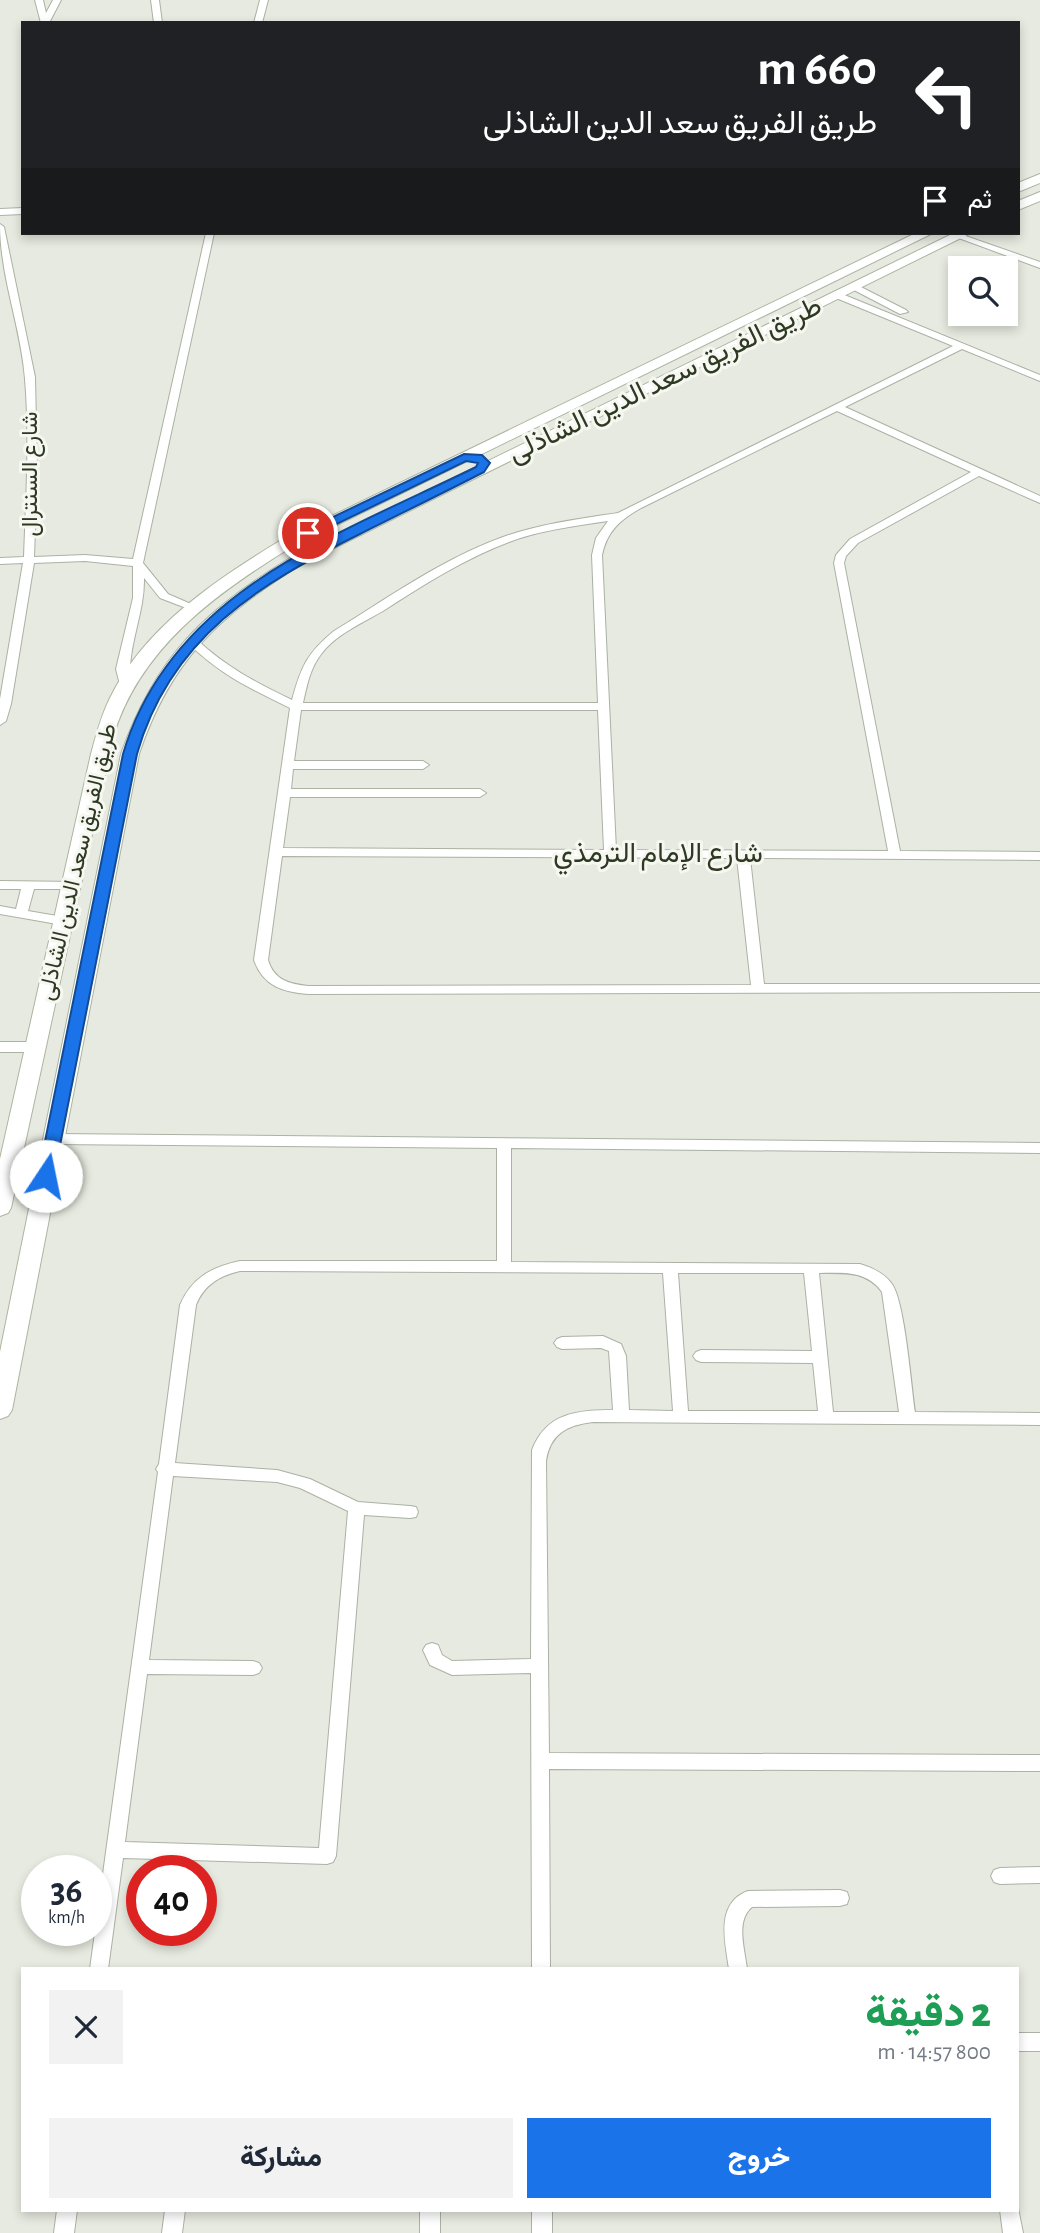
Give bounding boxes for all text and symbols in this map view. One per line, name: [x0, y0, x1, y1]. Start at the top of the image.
text: 660 m: [757, 45, 877, 94]
icon: left: [901, 49, 992, 140]
text: طريق الفريق سعد الدين الشاذلى: [483, 107, 877, 139]
icon: arrive: [916, 182, 954, 220]
text: ثم: [968, 187, 992, 213]
map controls: [948, 256, 1018, 326]
button: search: [948, 256, 1018, 326]
street label: طريق الفريق سعد الدين الشاذلى: [504, 292, 827, 470]
street label: شارع السنترال: [19, 412, 45, 536]
pin: [278, 503, 338, 563]
icon: arrive: [289, 514, 327, 552]
street label: طريق الفريق سعد الدين الشاذلى: [35, 721, 123, 1003]
street label: شارع الإمام الترمذي: [553, 840, 763, 875]
position arrow: [9, 1139, 83, 1213]
speed limit sign: 40: [126, 1855, 217, 1946]
text: 36: [50, 1874, 82, 1909]
text: km/h: [48, 1909, 85, 1927]
button: close: [49, 1990, 123, 2064]
text: 2 دقيقة: [865, 1992, 991, 2034]
text: 800 m · 14:57: [877, 2041, 991, 2064]
button: مشاركة: [49, 2118, 513, 2198]
button: خروج: [527, 2118, 991, 2198]

